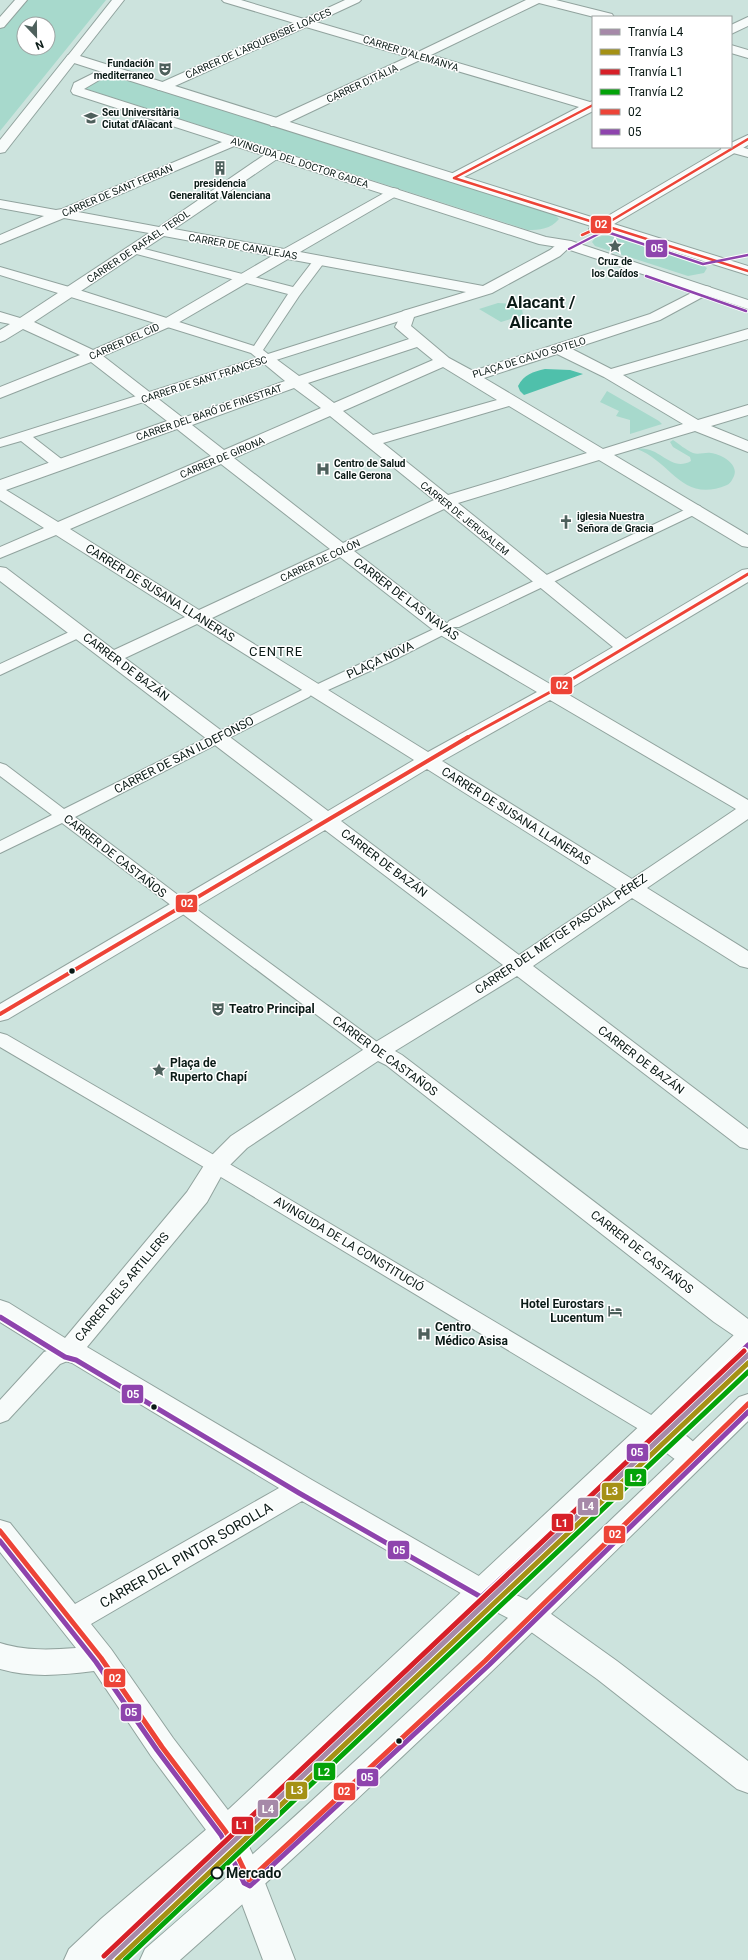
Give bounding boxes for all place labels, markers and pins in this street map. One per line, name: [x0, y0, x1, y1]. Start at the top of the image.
place label: Fundación mediterraneo: [94, 58, 154, 81]
theatre icon: Fundación mediterraneo: [157, 61, 173, 77]
place label: Seu Universitària Ciutat d'Alacant: [102, 107, 179, 130]
school or university icon: Seu Universitària Ciutat d'Alacant: [83, 110, 99, 126]
building icon: presidencia Generalitat Valenciana: [212, 160, 228, 176]
place label: presidencia Generalitat Valenciana: [169, 178, 271, 201]
place icon: Cruz de los Caídos: [607, 238, 623, 254]
place label: Cruz de los Caídos: [592, 256, 638, 279]
place label: Centro de Salud Calle Gerona: [334, 458, 406, 481]
hospital icon: Centro de Salud Calle Gerona: [315, 461, 331, 477]
place label: iglesia Nuestra Señora de Gracia: [577, 511, 654, 534]
church icon: iglesia Nuestra Señora de Gracia: [558, 514, 574, 530]
unlabelled marker: [67, 966, 77, 976]
theatre icon: Teatro Principal: [210, 1001, 226, 1017]
place label: Teatro Principal: [229, 1002, 315, 1016]
place label: Plaça de Ruperto Chapí: [170, 1056, 248, 1084]
place icon: Plaça de Ruperto Chapí: [151, 1062, 167, 1078]
place label: Hotel Eurostars Lucentum: [520, 1297, 604, 1325]
hotel icon: Hotel Eurostars Lucentum: [607, 1303, 623, 1319]
place label: Centro Médico Asisa: [435, 1320, 508, 1348]
hospital icon: Centro Médico Asisa: [416, 1326, 432, 1342]
unlabelled marker: [149, 1402, 159, 1412]
unlabelled marker: [394, 1736, 404, 1746]
place label: Mercado: [226, 1865, 281, 1881]
marker: Mercado: [210, 1866, 224, 1880]

